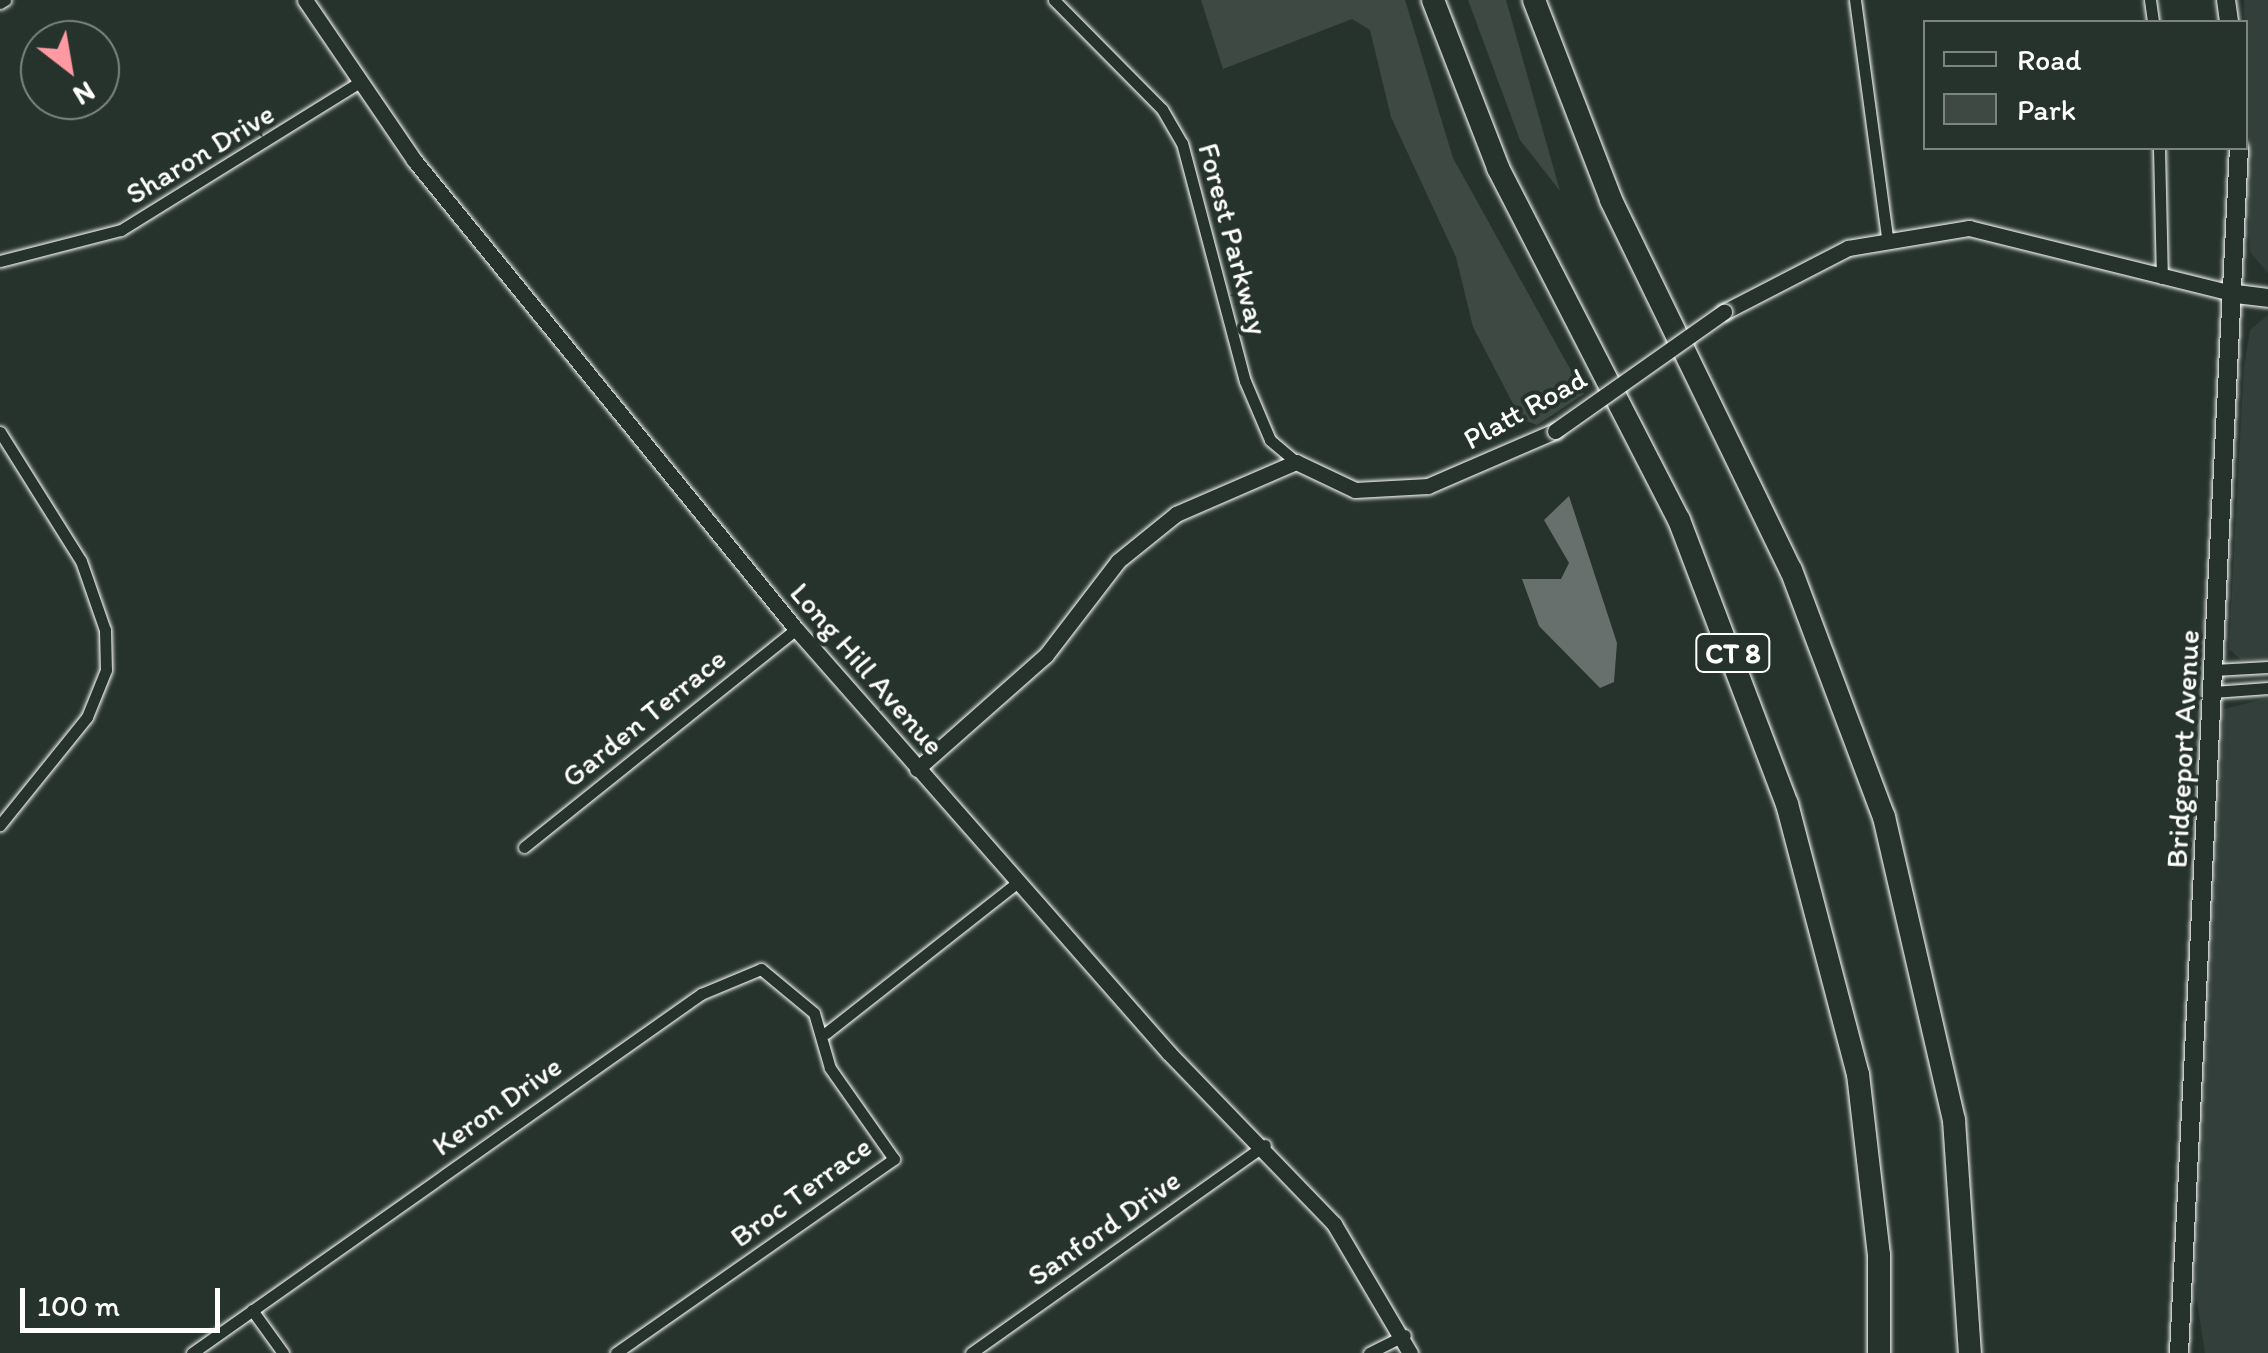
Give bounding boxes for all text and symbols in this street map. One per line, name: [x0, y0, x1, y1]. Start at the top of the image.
north arrow: [20, 20, 120, 120]
legend: [1923, 20, 2248, 150]
text: Road: [2017, 41, 2082, 78]
text: N: [68, 75, 101, 113]
text: Park: [2017, 91, 2076, 128]
street label: Sharon Drive: [119, 96, 281, 212]
street label: Forest Parkway: [1190, 140, 1276, 338]
street label: Platt Road: [1458, 361, 1592, 457]
street label: Long Hill Avenue: [783, 576, 951, 762]
street label: Bridgeport Avenue: [2159, 629, 2207, 869]
road number: CT 8: [1693, 630, 1773, 676]
street label: Garden Terrace: [556, 642, 732, 794]
street label: Keron Drive: [425, 1048, 569, 1164]
street label: Broc Terrace: [725, 1130, 877, 1254]
street label: Sanford Drive: [1020, 1162, 1188, 1294]
scale bar: [25, 1268, 225, 1330]
text: 100 m: [37, 1287, 120, 1324]

